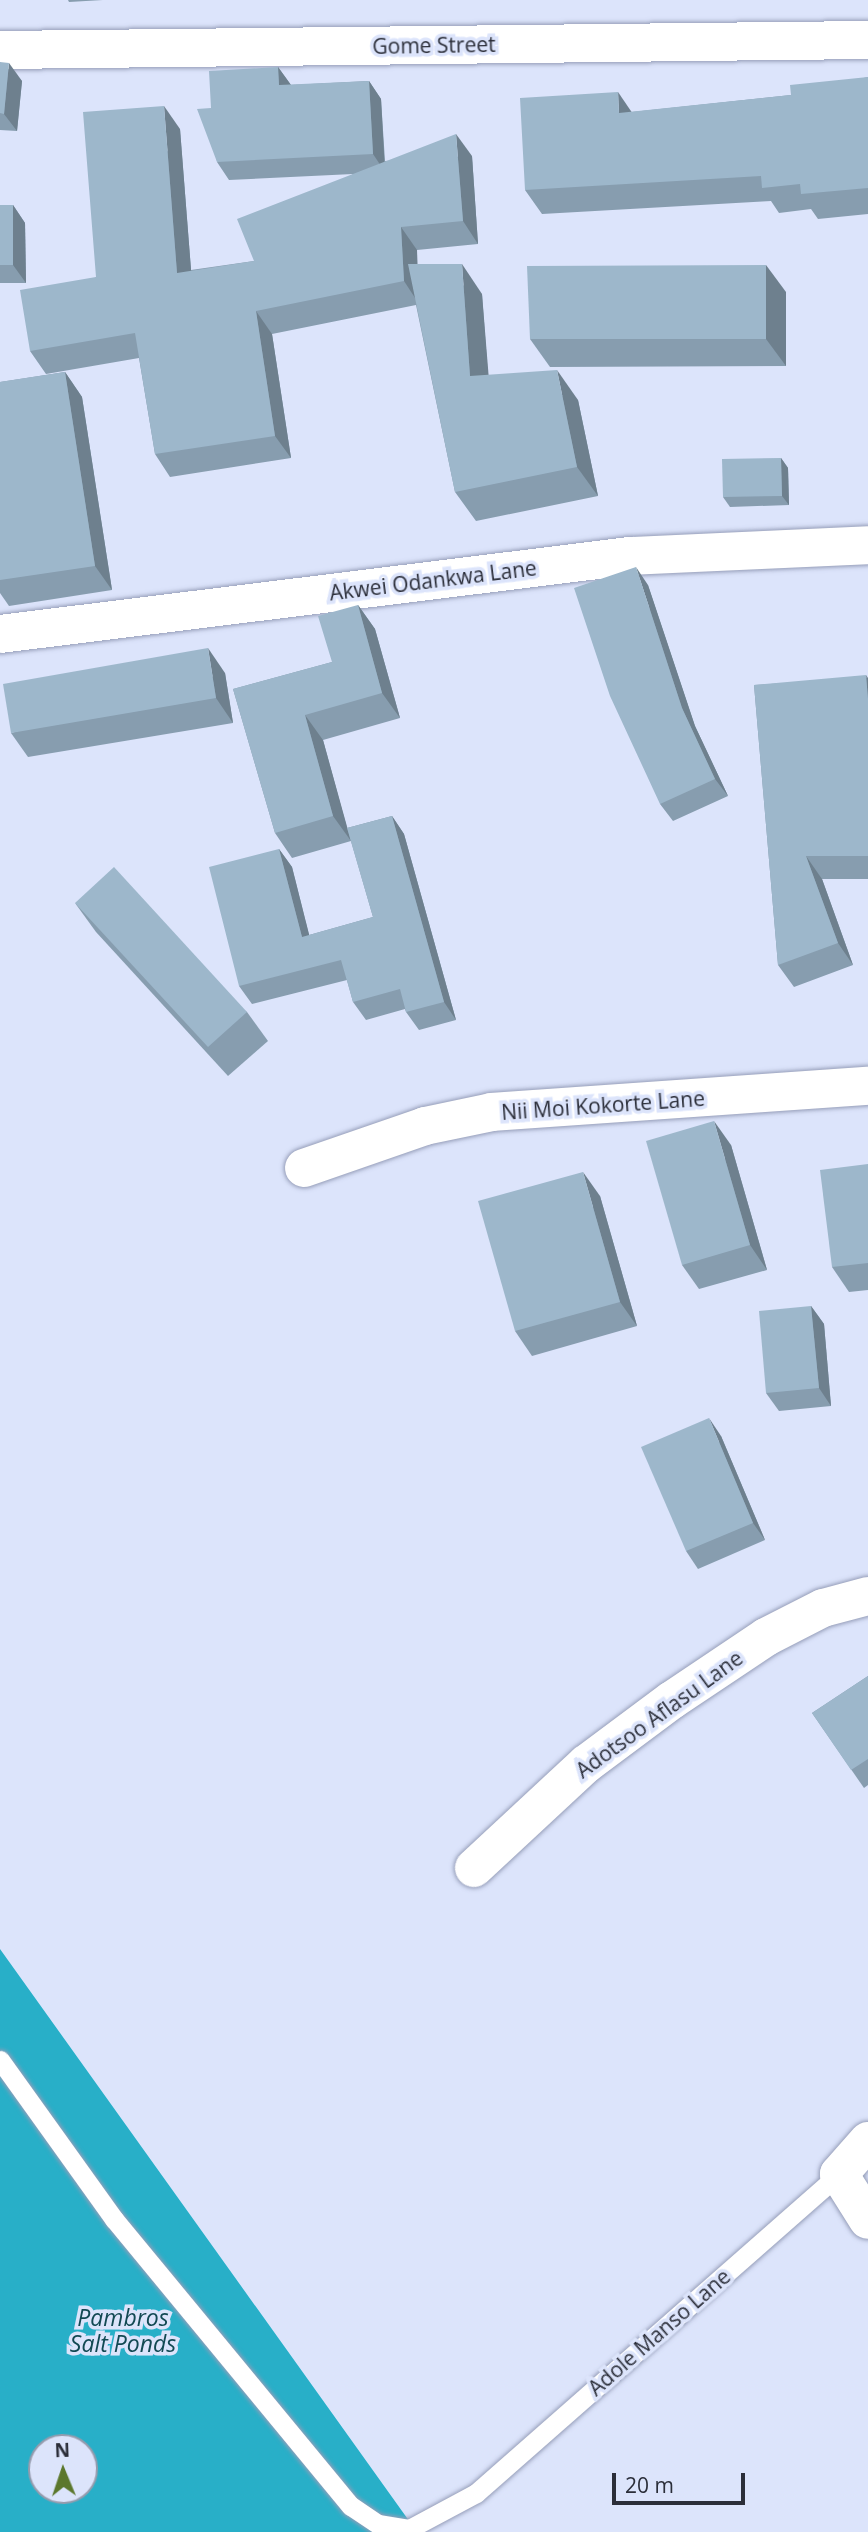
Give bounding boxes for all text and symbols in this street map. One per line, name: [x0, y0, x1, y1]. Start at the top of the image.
street label: Gome Street: [372, 31, 496, 59]
street label: Akwei Odankwa Lane: [328, 555, 538, 605]
street label: Nii Moi Kokorte Lane: [500, 1085, 706, 1125]
street label: Adotsoo Aflasu Lane: [571, 1645, 747, 1783]
street label: Adole Manso Lane: [583, 2263, 735, 2401]
water label: Pambros Salt Ponds: [70, 2303, 176, 2357]
north arrow: [28, 2434, 98, 2504]
text: N: [54, 2437, 71, 2463]
scale bar: [616, 2458, 749, 2502]
text: 20 m: [625, 2471, 674, 2499]

